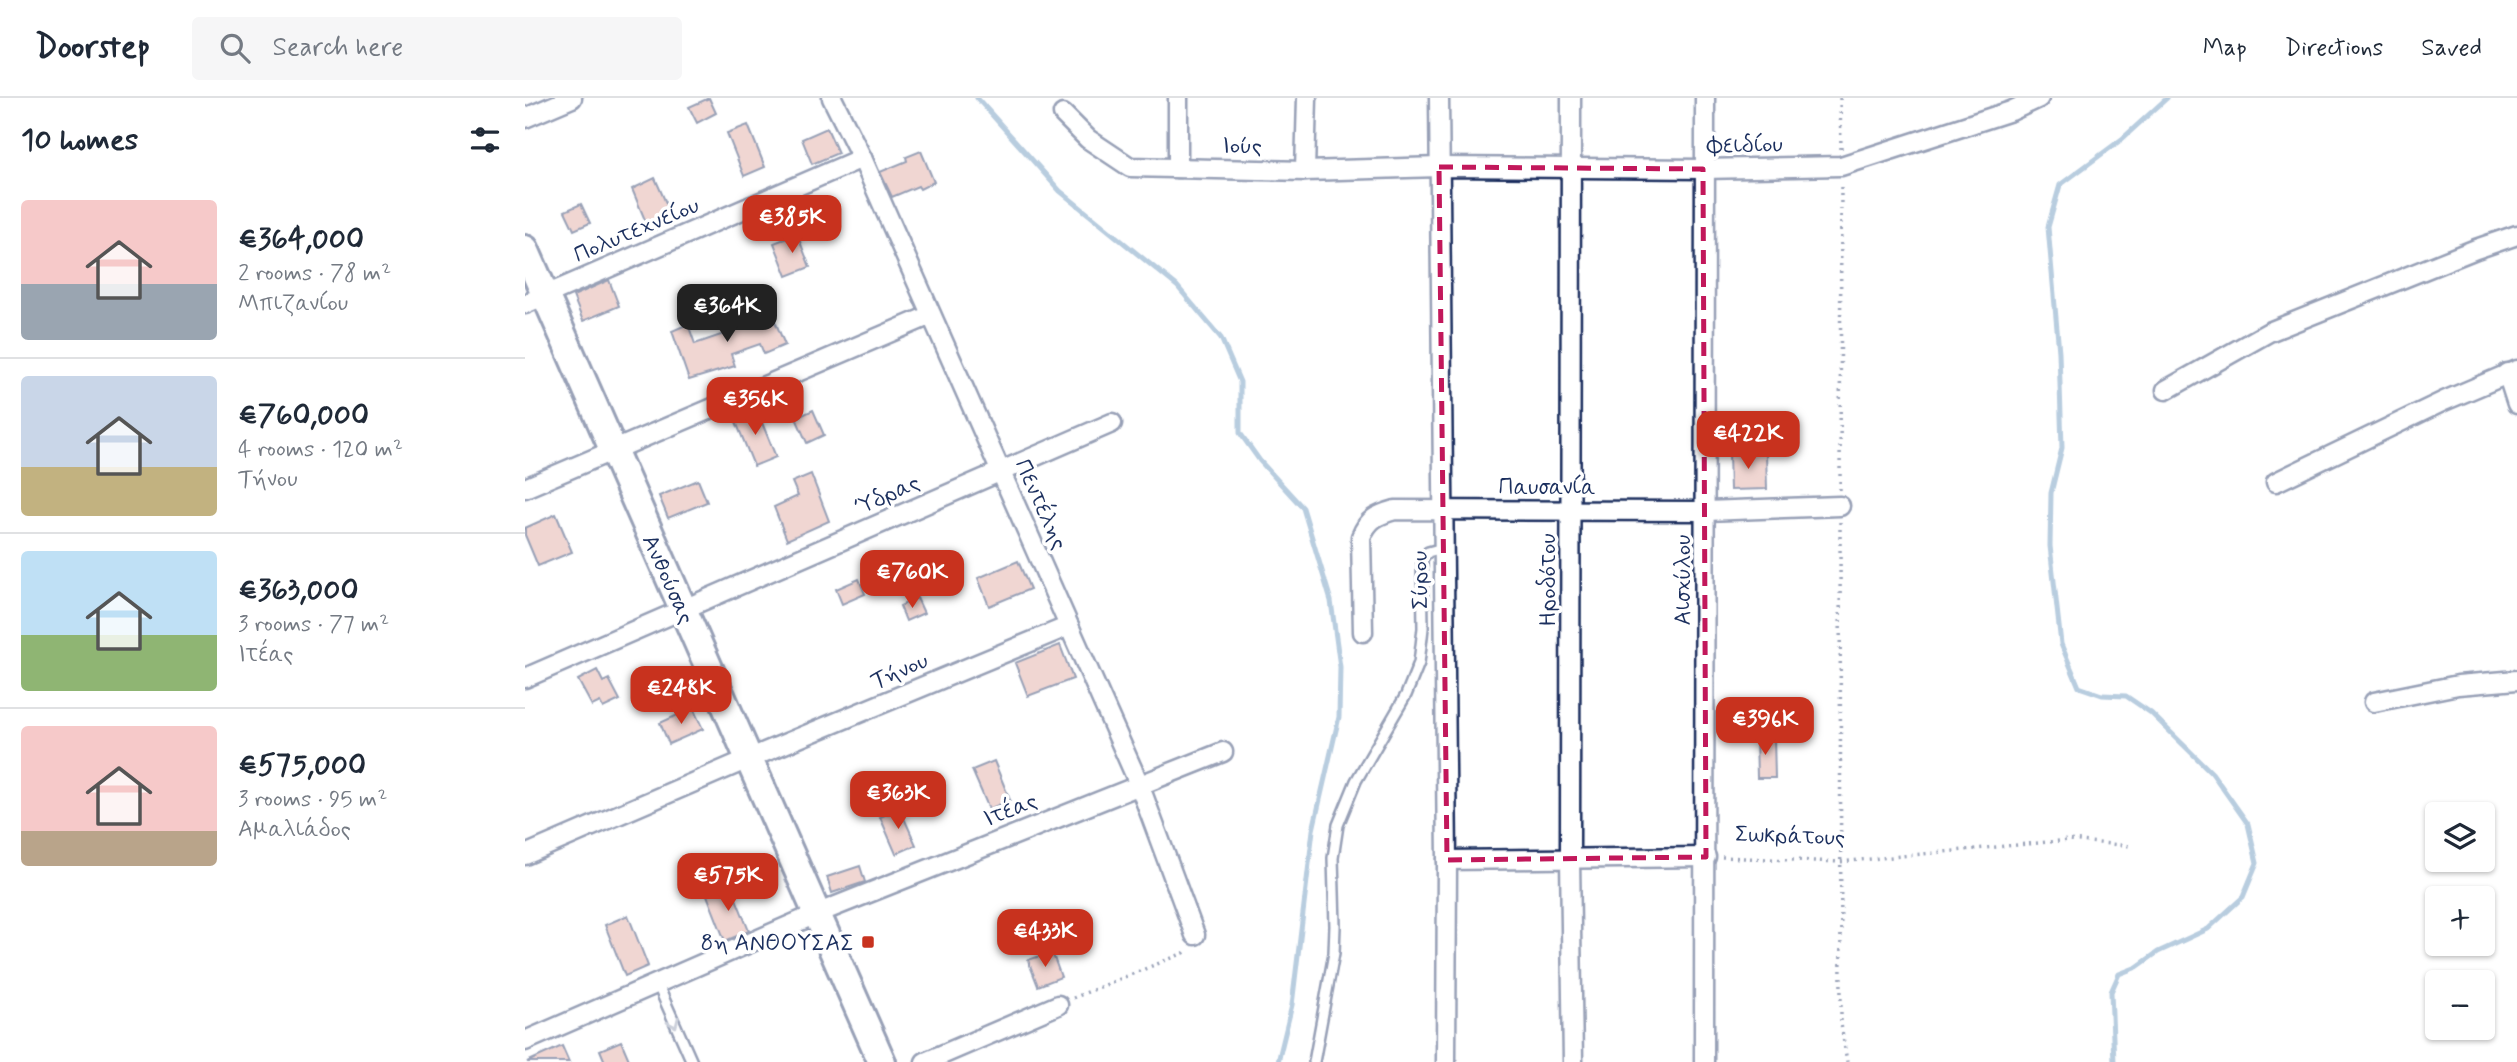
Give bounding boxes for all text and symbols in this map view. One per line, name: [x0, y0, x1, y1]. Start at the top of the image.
search box: [192, 17, 682, 80]
text: Doorstep: [35, 26, 150, 70]
icon: search: [216, 29, 254, 67]
text: Search here: [272, 31, 403, 65]
text: Map: [2203, 33, 2247, 64]
text: Directions: [2285, 33, 2383, 64]
text: Saved: [2421, 33, 2482, 64]
text: 10 homes: [21, 121, 138, 160]
icon: filters: [466, 121, 504, 159]
street label: Φειδίου: [1706, 130, 1783, 162]
street label: Ιούς: [1222, 132, 1262, 162]
street label: Πολυτεχνείου: [570, 191, 704, 271]
pin: €385K: [743, 195, 841, 255]
text: €385K: [758, 203, 826, 233]
text: €364,000: [238, 220, 364, 259]
icon: home: [77, 228, 161, 312]
text: 2 rooms · 78 m²: [238, 259, 391, 289]
pin: €364K: [678, 285, 776, 344]
text: Μπιζανίου: [238, 289, 348, 319]
text: €364K: [693, 292, 761, 322]
pin: €356K: [706, 378, 804, 437]
text: €356K: [723, 385, 787, 415]
text: €760,000: [238, 396, 369, 435]
icon: home: [77, 404, 161, 488]
pin: €422K: [1699, 412, 1797, 471]
text: €422K: [1713, 419, 1783, 449]
text: 4 rooms · 120 m²: [238, 435, 403, 465]
street label: Πεντέλης: [1007, 454, 1075, 555]
text: Τήνου: [238, 465, 298, 495]
street label: Ύδρας: [851, 468, 925, 523]
street label: Παυσανία: [1498, 473, 1596, 503]
street label: Ανθούσας: [634, 530, 700, 629]
street label: Ηροδότου: [1534, 533, 1564, 627]
street label: Αισχύλου: [1669, 535, 1699, 625]
pin: €760K: [863, 550, 961, 610]
street label: Σύρου: [1405, 550, 1437, 610]
text: €760K: [876, 558, 948, 588]
text: €363,000: [238, 571, 359, 610]
icon: home: [77, 579, 161, 663]
text: 3 rooms · 77 m²: [238, 610, 389, 640]
text: Ιτέας: [238, 640, 293, 670]
street label: Τήνου: [867, 646, 933, 697]
pin: €248K: [632, 666, 730, 726]
text: €248K: [647, 674, 715, 704]
pin: €396K: [1716, 698, 1814, 757]
text: €396K: [1732, 705, 1798, 735]
text: €575,000: [238, 746, 366, 785]
icon: home: [77, 754, 161, 838]
pin: €363K: [849, 772, 947, 831]
text: €363K: [866, 779, 930, 809]
text: 3 rooms · 95 m²: [238, 785, 387, 815]
street label: Ιτέας: [979, 785, 1042, 835]
map controls: [2425, 802, 2495, 1040]
button: layers: [2425, 802, 2495, 872]
text: Αμαλιάδος: [238, 815, 351, 845]
street label: Σωκράτους: [1734, 820, 1845, 854]
pin: €575K: [679, 854, 777, 913]
text: €575K: [693, 861, 763, 891]
button: +: [2425, 886, 2495, 956]
pin: €433K: [996, 910, 1094, 969]
text: €433K: [1013, 917, 1077, 947]
place label: 8η ΑΝΘΟΥΣΑΣ: [700, 929, 854, 959]
marker: 8η ΑΝΘΟΥΣΑΣ: [860, 934, 876, 950]
button: −: [2425, 970, 2495, 1040]
one-way arrow: [666, 1015, 680, 1028]

